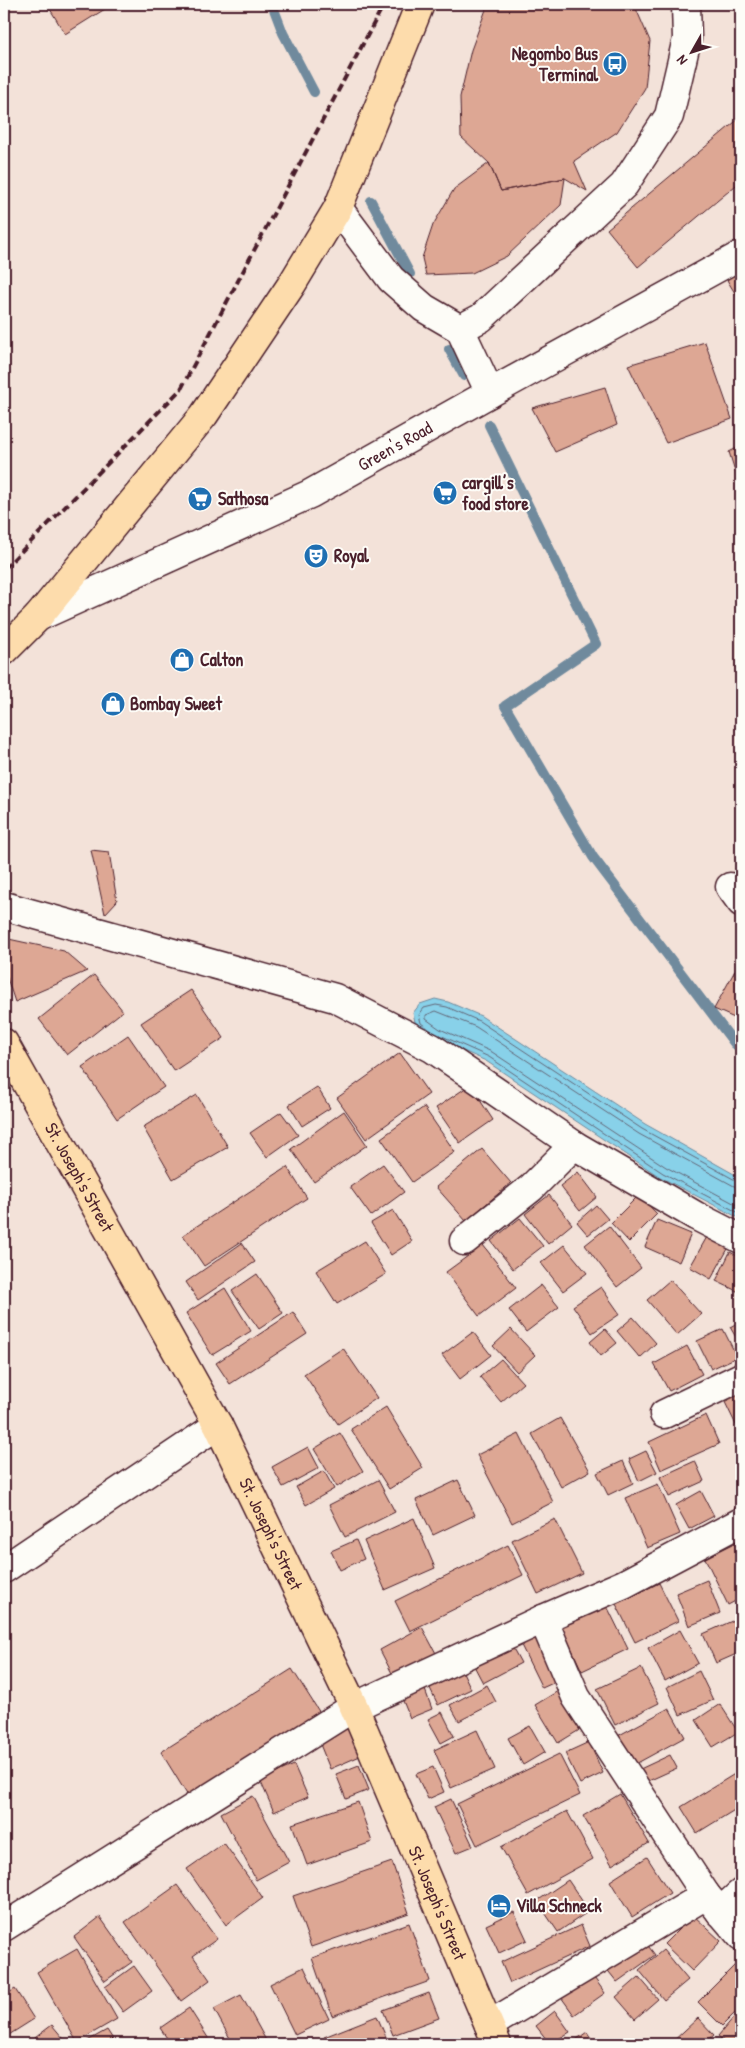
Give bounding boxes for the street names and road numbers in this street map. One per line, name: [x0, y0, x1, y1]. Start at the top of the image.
street label: Green's Road: [353, 415, 436, 477]
street label: St. Joseph's Street: [39, 1118, 121, 1237]
street label: St. Joseph's Street: [233, 1474, 309, 1595]
street label: St. Joseph's Street: [402, 1842, 473, 1965]

